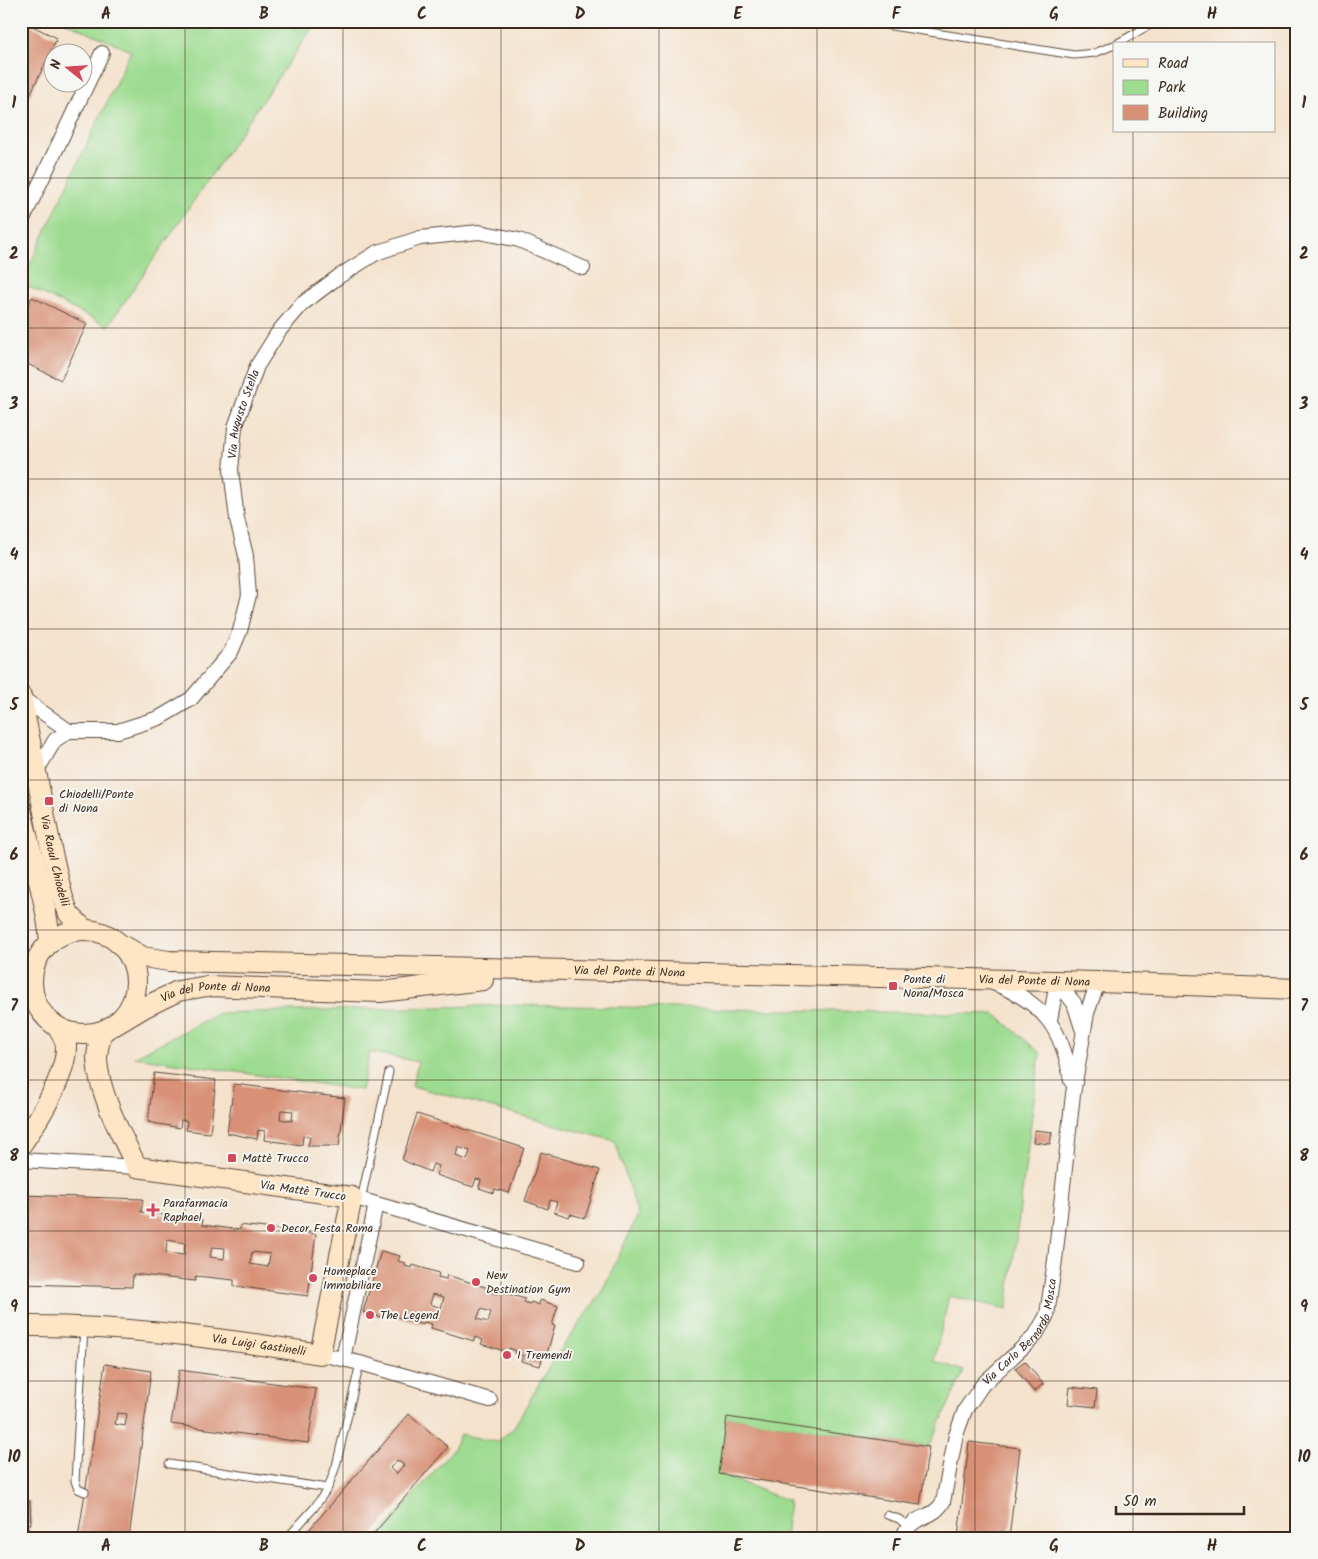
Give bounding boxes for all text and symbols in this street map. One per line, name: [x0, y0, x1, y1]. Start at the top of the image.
text: A: [101, 2, 111, 27]
text: B: [259, 2, 269, 27]
text: C: [417, 2, 427, 27]
text: D: [575, 2, 586, 27]
text: E: [734, 2, 744, 27]
text: F: [892, 2, 902, 27]
text: G: [1049, 2, 1059, 27]
text: H: [1207, 2, 1217, 27]
north arrow: [42, 42, 92, 92]
legend: [1113, 42, 1276, 132]
text: Road: [1158, 52, 1189, 76]
text: N: [45, 57, 68, 72]
text: Park: [1158, 76, 1186, 100]
text: 1: [12, 91, 17, 116]
text: 1: [1302, 91, 1307, 116]
text: Building: [1158, 102, 1208, 126]
text: 2: [9, 242, 19, 267]
text: 2: [1299, 242, 1309, 267]
street label: Via Augusto Stella: [223, 366, 265, 459]
text: 3: [9, 392, 19, 417]
text: 3: [1299, 392, 1309, 417]
text: 4: [10, 543, 19, 568]
text: 4: [1300, 543, 1309, 568]
text: 5: [9, 693, 20, 718]
text: 5: [1299, 693, 1310, 718]
place label: Chiodelli/Ponte di Nona: [59, 785, 134, 818]
marker: Chiodelli/Ponte di Nona: [43, 795, 55, 807]
street label: Via Raoul Chiodelli: [35, 813, 75, 910]
text: 6: [10, 843, 19, 868]
text: 6: [1300, 843, 1309, 868]
street label: Via del Ponte di Nona: [574, 961, 686, 982]
place label: Ponte di Nona/Mosca: [903, 970, 964, 1003]
street label: Via del Ponte di Nona: [979, 970, 1091, 991]
street label: Via del Ponte di Nona: [157, 976, 271, 1008]
marker: Ponte di Nona/Mosca: [887, 980, 899, 992]
text: 7: [10, 994, 18, 1019]
text: 7: [1300, 994, 1308, 1019]
text: 8: [9, 1144, 19, 1169]
text: 8: [1299, 1144, 1309, 1169]
place label: Mattè Trucco: [242, 1149, 309, 1168]
marker: Mattè Trucco: [226, 1152, 238, 1164]
street label: Via Mattè Trucco: [259, 1176, 347, 1206]
place label: Parafarmacia Raphael: [163, 1194, 228, 1227]
marker: Parafarmacia Raphael: [147, 1204, 159, 1216]
place label: Decor Festa Roma: [281, 1219, 374, 1238]
marker: Decor Festa Roma: [265, 1222, 277, 1234]
place label: Homeplace Immobiliare: [323, 1262, 382, 1295]
place label: New Destination Gym: [486, 1266, 571, 1299]
marker: Homeplace Immobiliare: [307, 1272, 319, 1284]
marker: New Destination Gym: [470, 1276, 482, 1288]
street label: Via Carlo Bernardo Mosca: [978, 1277, 1062, 1390]
text: 9: [10, 1295, 18, 1320]
text: 9: [1300, 1295, 1308, 1320]
place label: The Legend: [380, 1306, 440, 1325]
marker: The Legend: [364, 1309, 376, 1321]
street label: Via Luigi Gastinelli: [211, 1329, 308, 1361]
place label: I Tremendi: [517, 1346, 573, 1365]
marker: I Tremendi: [501, 1349, 513, 1361]
text: 10: [7, 1445, 21, 1470]
text: 10: [1297, 1445, 1311, 1470]
scale bar: [1116, 1484, 1243, 1516]
text: 50 m: [1123, 1490, 1157, 1514]
text: A: [101, 1534, 111, 1559]
text: B: [259, 1534, 269, 1559]
text: C: [417, 1534, 427, 1559]
text: D: [575, 1534, 586, 1559]
text: E: [734, 1534, 744, 1559]
text: F: [892, 1534, 902, 1559]
text: G: [1049, 1534, 1059, 1559]
text: H: [1207, 1534, 1217, 1559]

